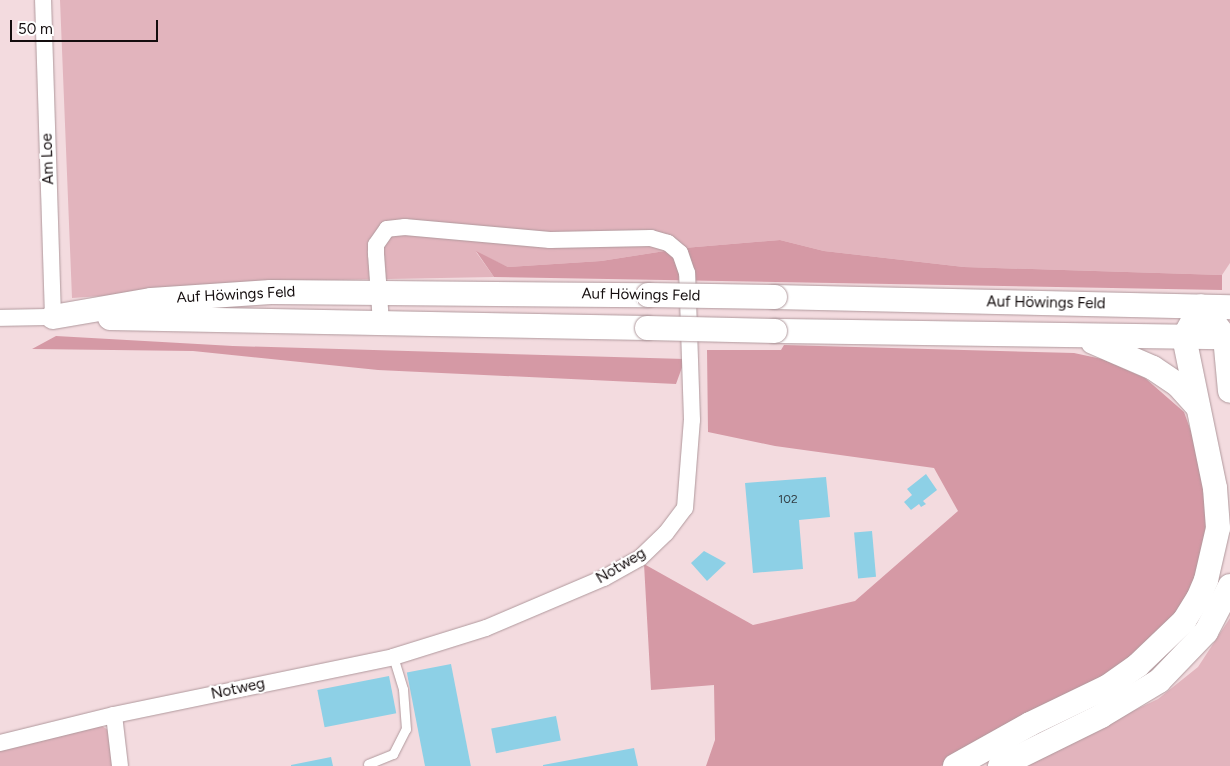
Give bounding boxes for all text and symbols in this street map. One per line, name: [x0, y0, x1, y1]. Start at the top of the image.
scale bar: [12, 10, 160, 42]
text: 50 m: [18, 20, 53, 38]
street label: Am Loe: [38, 133, 58, 185]
street label: Auf Höwings Feld: [176, 283, 296, 307]
street label: Auf Höwings Feld: [581, 285, 701, 305]
street label: Auf Höwings Feld: [986, 293, 1106, 313]
house number: 102: [778, 493, 798, 507]
street label: Notweg: [593, 544, 649, 588]
street label: Notweg: [209, 675, 267, 703]

